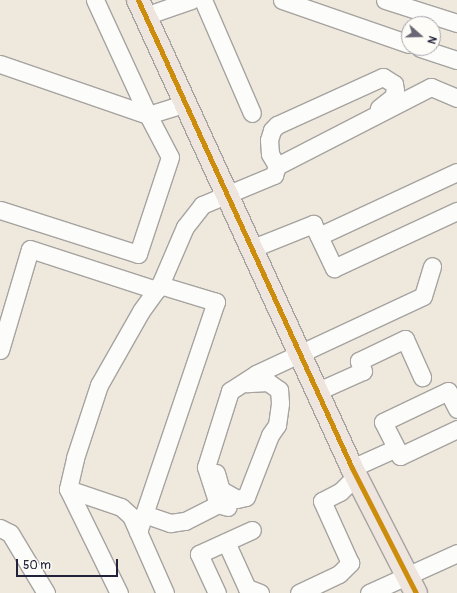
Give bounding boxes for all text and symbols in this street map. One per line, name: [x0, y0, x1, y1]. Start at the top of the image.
north arrow: [401, 16, 441, 56]
text: N: [424, 34, 439, 46]
scale bar: [18, 551, 120, 577]
text: 50 m: [23, 558, 51, 573]

